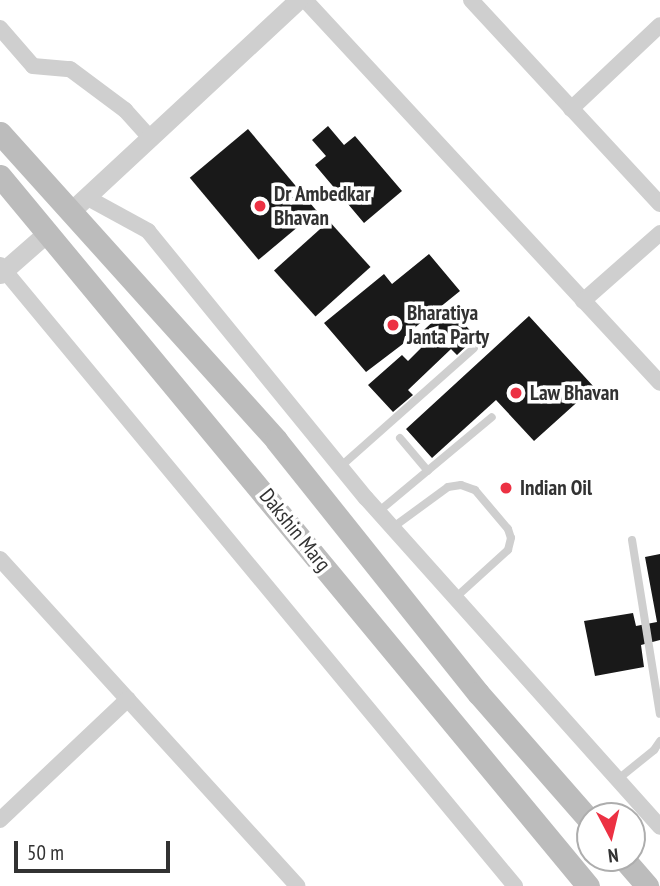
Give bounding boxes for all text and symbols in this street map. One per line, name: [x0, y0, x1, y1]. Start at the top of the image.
place label: Dr Ambedkar Bhavan: [274, 181, 371, 231]
marker: Dr Ambedkar Bhavan: [252, 198, 268, 214]
place label: Bharatiya Janta Party: [407, 300, 489, 350]
marker: Bharatiya Janta Party: [385, 317, 401, 333]
place label: Law Bhavan: [530, 380, 619, 406]
marker: Law Bhavan: [508, 385, 524, 401]
place label: Indian Oil: [520, 475, 592, 501]
marker: Indian Oil: [498, 480, 514, 496]
street label: Dakshin Marg: [254, 484, 336, 576]
north arrow: [576, 802, 646, 872]
scale bar: [18, 826, 173, 870]
text: 50 m: [27, 839, 64, 866]
text: N: [607, 843, 620, 868]

